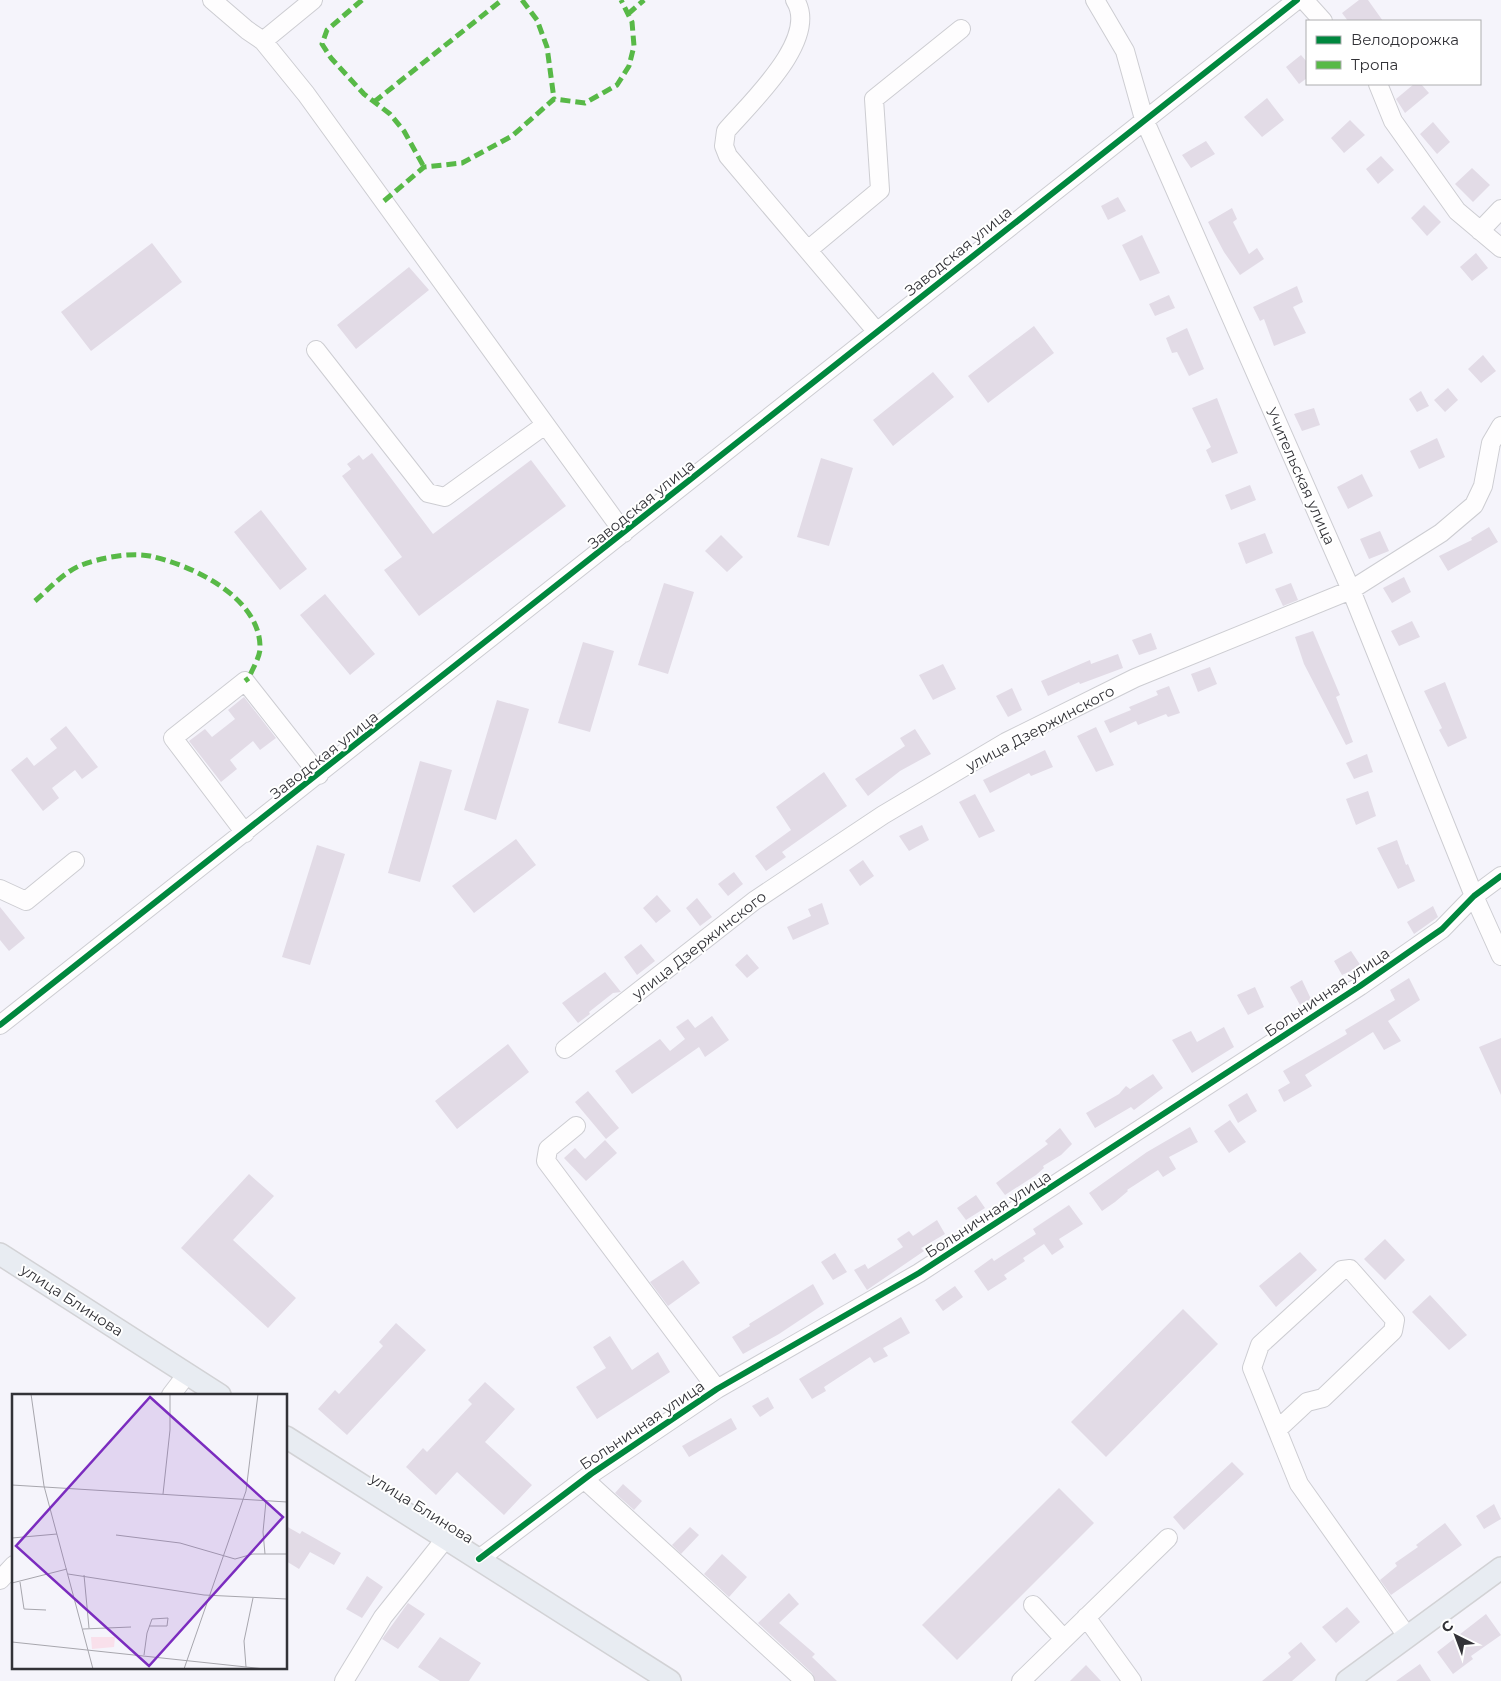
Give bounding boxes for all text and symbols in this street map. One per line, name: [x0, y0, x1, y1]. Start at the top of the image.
legend: [1306, 20, 1481, 85]
text: Велодорожка: [1351, 30, 1459, 49]
text: Тропа: [1351, 55, 1398, 74]
street label: Заводская улица: [901, 202, 1015, 300]
street label: Учительская улица: [1262, 404, 1340, 548]
street label: Заводская улица: [584, 455, 698, 553]
street label: улица Дзержинского: [962, 681, 1118, 776]
street label: Заводская улица: [266, 707, 382, 803]
street label: улица Дзержинского: [627, 887, 770, 1004]
street label: Больничная улица: [1261, 943, 1393, 1041]
street label: Больничная улица: [921, 1166, 1055, 1262]
street label: улица Блинова: [16, 1259, 127, 1340]
street label: Больничная улица: [576, 1376, 708, 1474]
inset map: [12, 1394, 288, 1668]
street label: улица Блинова: [366, 1468, 477, 1548]
north arrow: [1431, 1611, 1481, 1661]
text: С: [1437, 1616, 1457, 1636]

